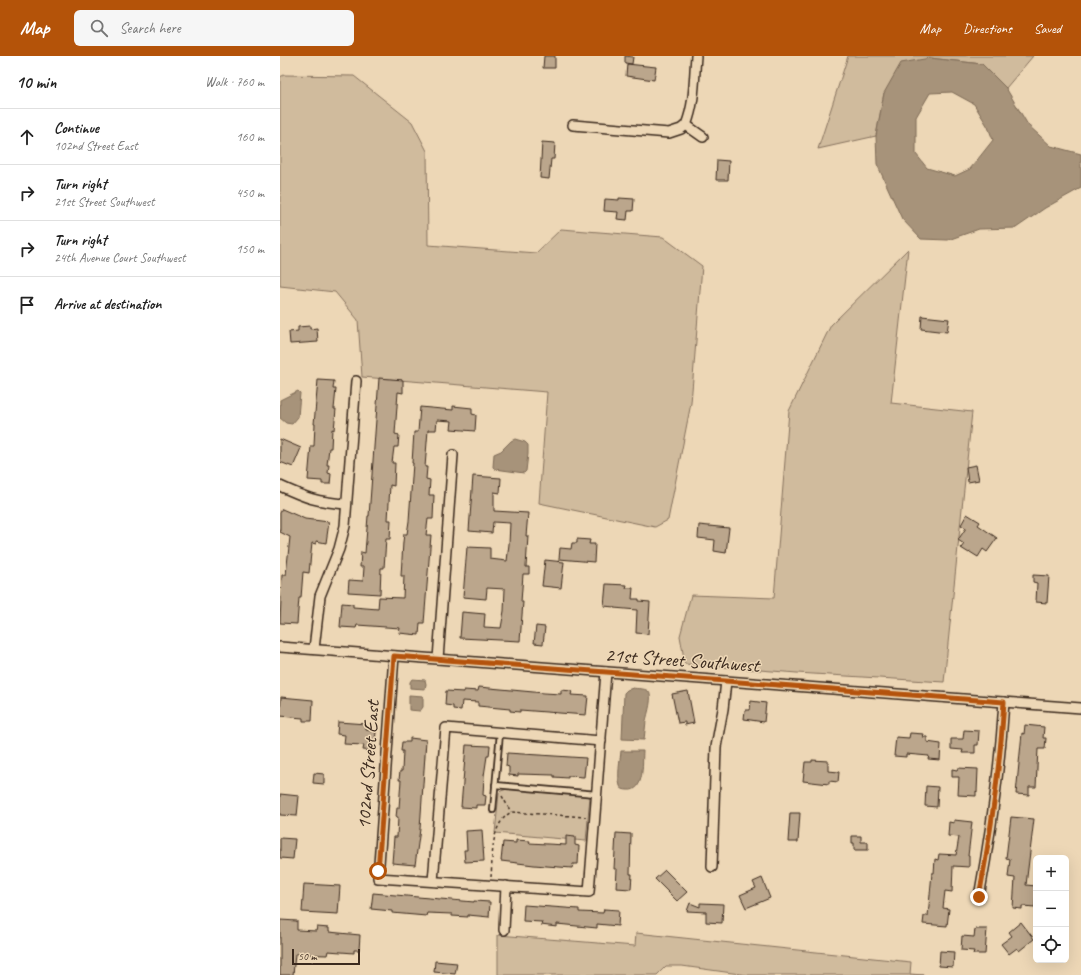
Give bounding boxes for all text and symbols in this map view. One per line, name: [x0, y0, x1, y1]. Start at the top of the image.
search box: [74, 10, 354, 46]
text: Map: [20, 16, 50, 40]
icon: search: [88, 17, 110, 39]
text: Search here: [120, 19, 181, 38]
text: Map: [920, 20, 941, 37]
text: Directions: [963, 20, 1012, 37]
text: Saved: [1034, 20, 1061, 37]
text: 10 min: [16, 72, 56, 93]
text: Walk · 760 m: [205, 74, 264, 90]
text: Continue: [54, 119, 99, 138]
icon: ahead: [16, 126, 38, 148]
text: 160 m: [236, 129, 264, 145]
text: 102nd Street East: [54, 138, 138, 154]
text: Turn right: [54, 175, 107, 194]
icon: right: [16, 182, 38, 204]
text: 450 m: [236, 185, 264, 201]
text: 21st Street Southwest: [54, 194, 155, 210]
text: Turn right: [54, 231, 107, 250]
icon: right: [16, 238, 38, 260]
text: 150 m: [236, 241, 264, 257]
text: 24th Avenue Court Southwest: [54, 250, 186, 266]
icon: arrive: [16, 294, 38, 316]
text: Arrive at destination: [54, 295, 161, 314]
street label: 21st Street Southwest: [604, 642, 762, 678]
street label: 102nd Street East: [351, 697, 385, 830]
map controls: [1033, 855, 1069, 963]
button: +: [1033, 855, 1069, 891]
route start: [369, 862, 387, 880]
route end: [970, 888, 988, 906]
button: −: [1033, 891, 1069, 927]
button: locate: [1033, 927, 1069, 963]
scale bar: [292, 947, 360, 966]
text: 50 m: [298, 949, 317, 963]

